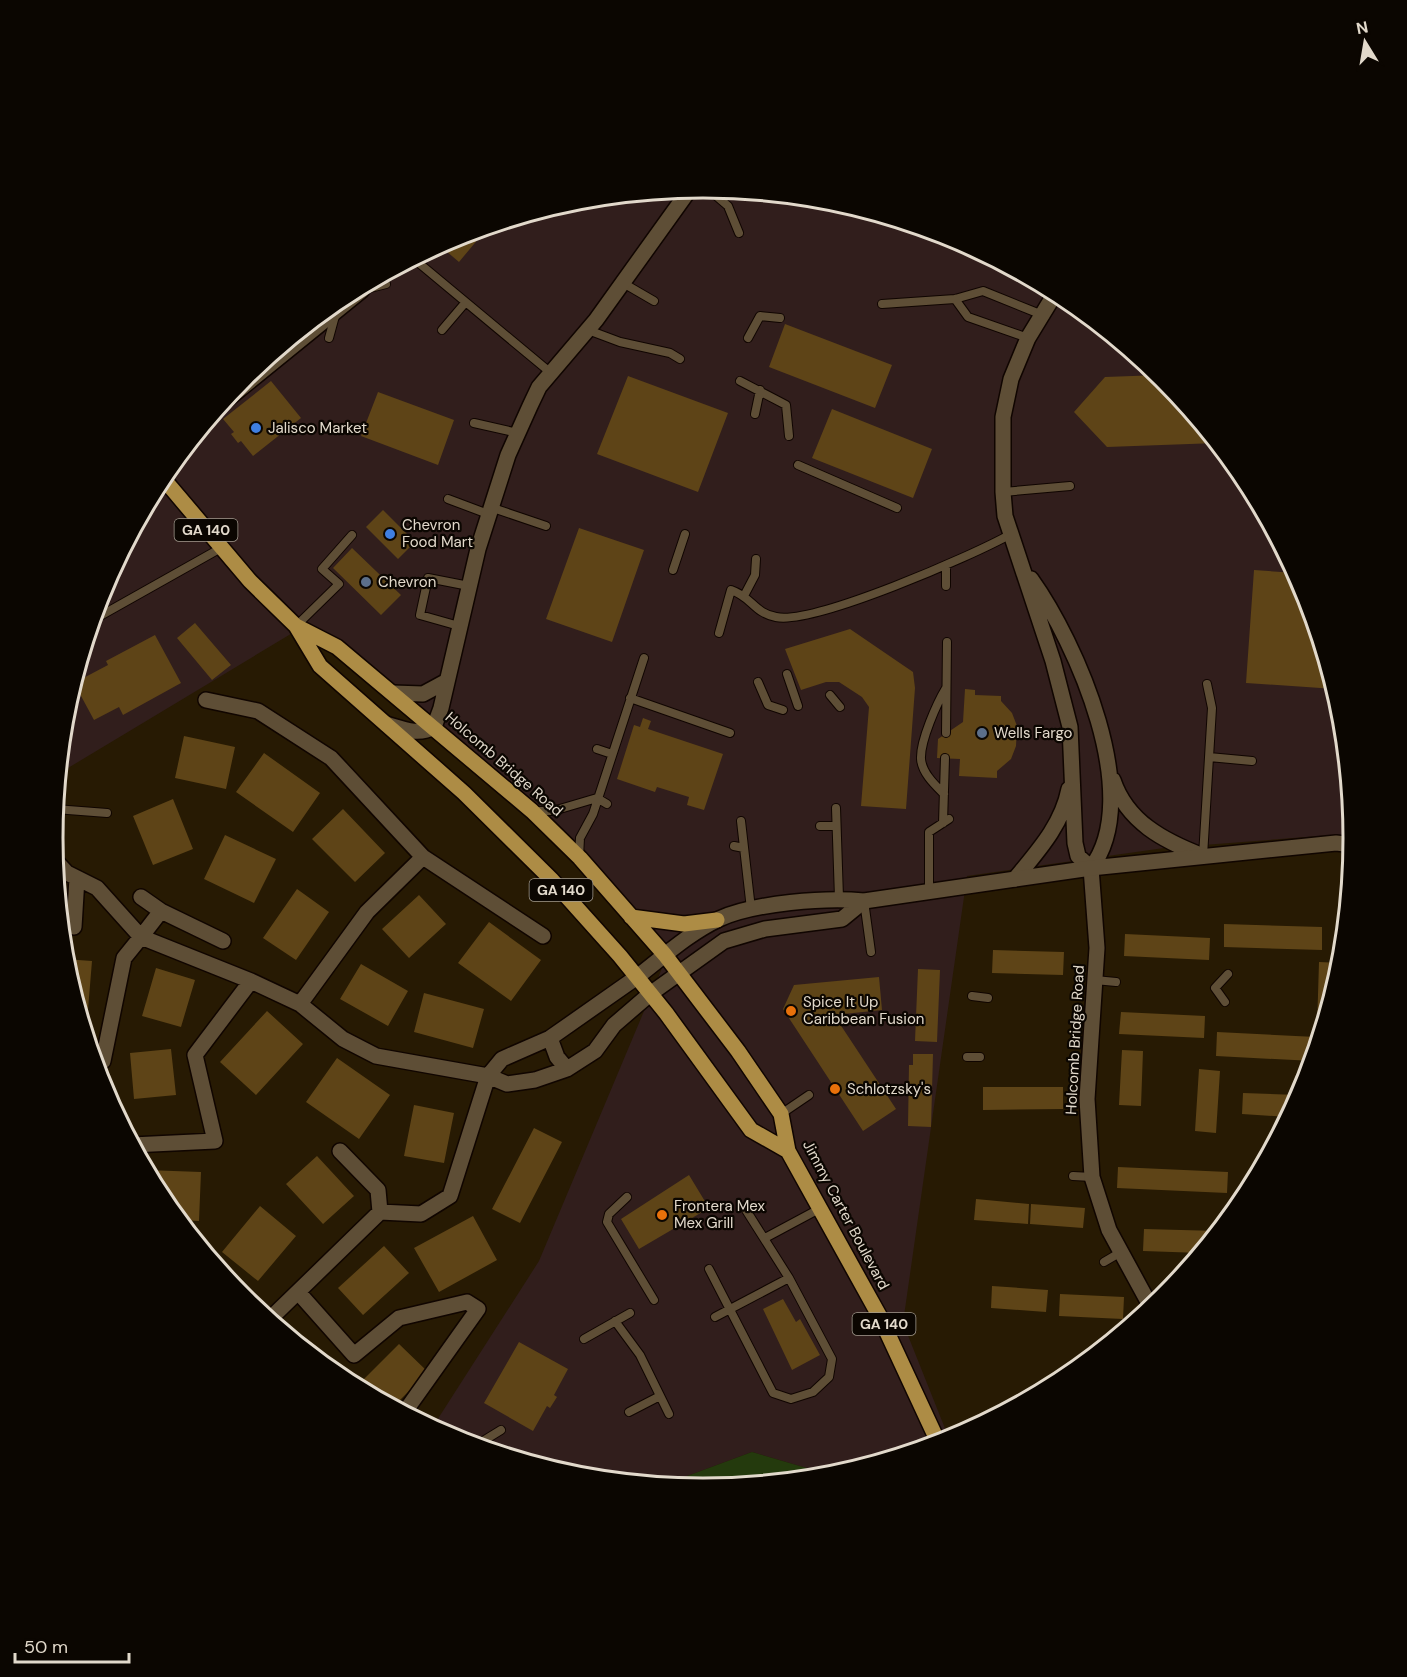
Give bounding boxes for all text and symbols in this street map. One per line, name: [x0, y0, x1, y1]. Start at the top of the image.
north arrow: [1335, 12, 1395, 72]
text: N: [1355, 16, 1370, 39]
place label: Jalisco Market: [268, 418, 367, 438]
marker: Jalisco Market: [249, 421, 263, 435]
place label: Chevron Food Mart: [402, 515, 473, 552]
road number: GA 140: [174, 519, 238, 541]
marker: Chevron Food Mart: [383, 527, 397, 541]
place label: Chevron: [378, 572, 436, 592]
marker: Chevron: [359, 575, 373, 589]
street label: Holcomb Bridge Road: [441, 707, 567, 821]
place label: Wells Fargo: [994, 723, 1073, 743]
marker: Wells Fargo: [975, 726, 989, 740]
road number: GA 140: [530, 879, 592, 901]
street label: Holcomb Bridge Road: [1061, 965, 1089, 1115]
place label: Spice It Up Caribbean Fusion: [803, 992, 924, 1029]
marker: Spice It Up Caribbean Fusion: [784, 1004, 798, 1018]
place label: Schlotzsky's: [847, 1079, 931, 1099]
marker: Schlotzsky's: [828, 1082, 842, 1096]
street label: Jimmy Carter Boulevard: [798, 1137, 894, 1293]
place label: Frontera Mex Mex Grill: [674, 1196, 765, 1233]
marker: Frontera Mex Mex Grill: [655, 1208, 669, 1222]
road number: GA 140: [852, 1313, 916, 1335]
scale bar: [15, 1626, 129, 1664]
text: 50 m: [24, 1635, 68, 1659]

